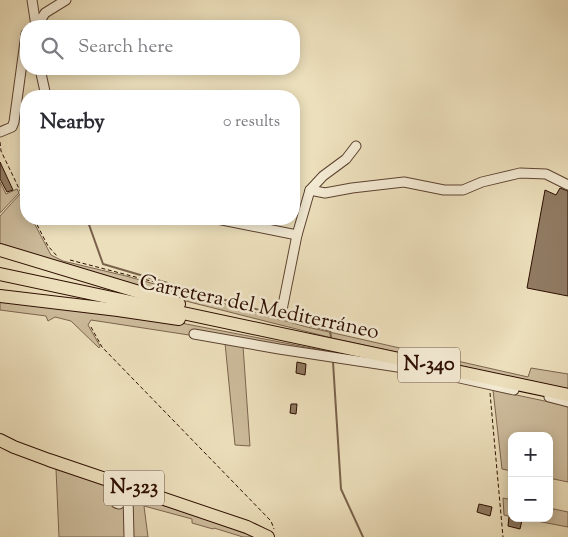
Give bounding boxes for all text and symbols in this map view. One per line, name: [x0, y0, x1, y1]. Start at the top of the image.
search box: [20, 20, 300, 75]
icon: search: [38, 34, 66, 62]
text: Search here: [78, 34, 173, 61]
text: Nearby: [40, 108, 105, 138]
text: 0 results: [223, 111, 280, 134]
street label: Carretera del Mediterráneo: [136, 268, 382, 348]
road number: N-340: [398, 348, 460, 382]
map controls: [508, 432, 553, 522]
button: +: [508, 432, 553, 477]
road number: N-323: [104, 470, 164, 506]
button: −: [508, 477, 553, 522]

